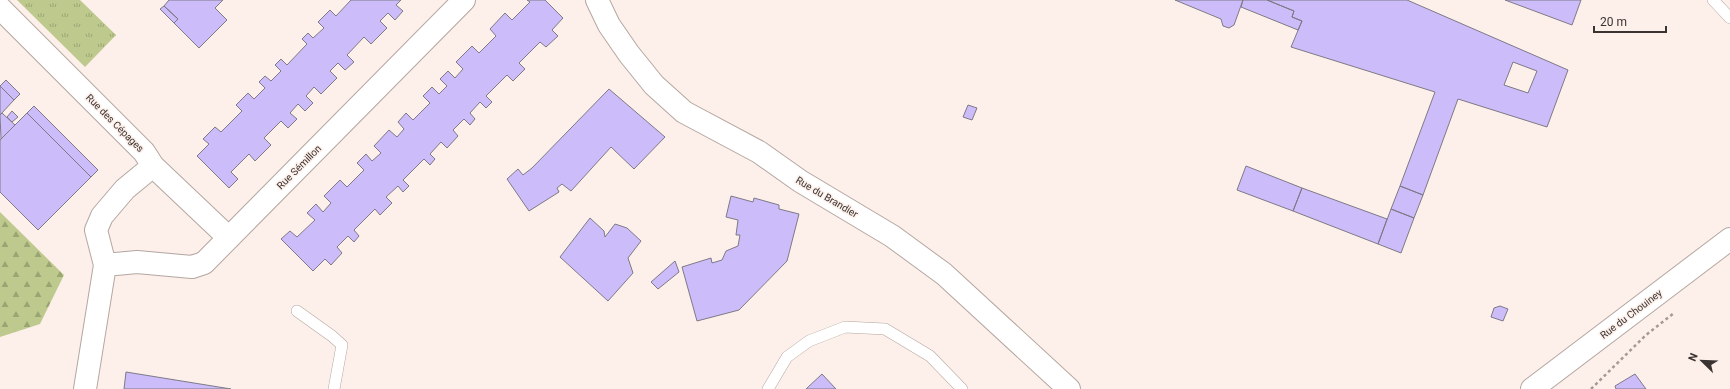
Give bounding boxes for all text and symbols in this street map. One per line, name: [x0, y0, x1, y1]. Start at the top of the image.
scale bar: [1594, 8, 1666, 34]
text: 20 m: [1600, 15, 1627, 29]
street label: Rue des Cépages: [84, 92, 146, 154]
street label: Rue Sémillon: [275, 143, 323, 191]
street label: Rue du Brandier: [794, 174, 860, 220]
street label: Rue du Chouiney: [1598, 287, 1664, 341]
north arrow: [1682, 341, 1722, 381]
text: N: [1686, 351, 1701, 363]

